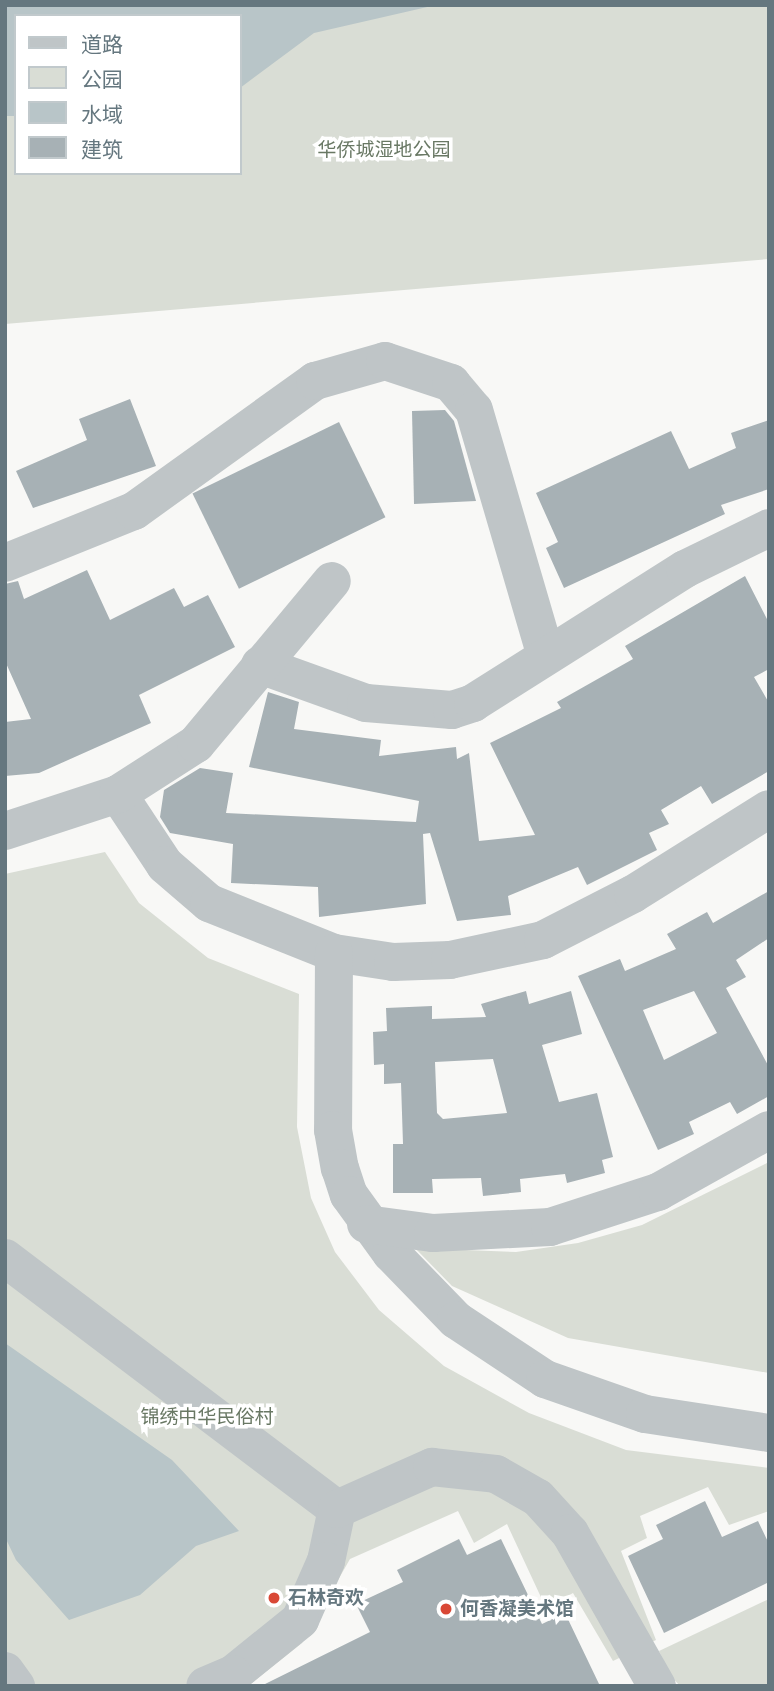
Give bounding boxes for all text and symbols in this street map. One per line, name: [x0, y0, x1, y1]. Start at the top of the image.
legend: [14, 14, 242, 175]
text: 道路: [81, 31, 123, 57]
text: 公园: [81, 66, 123, 92]
text: 水域: [81, 101, 123, 127]
text: 建筑: [81, 136, 123, 162]
park label: 华侨城湿地公园: [318, 139, 450, 161]
park label: 锦绣中华民俗村: [141, 1406, 273, 1428]
place label: 石林奇欢: [288, 1587, 364, 1609]
marker: 石林奇欢: [266, 1590, 282, 1606]
place label: 何香凝美术馆: [460, 1598, 574, 1620]
marker: 何香凝美术馆: [438, 1601, 454, 1617]

